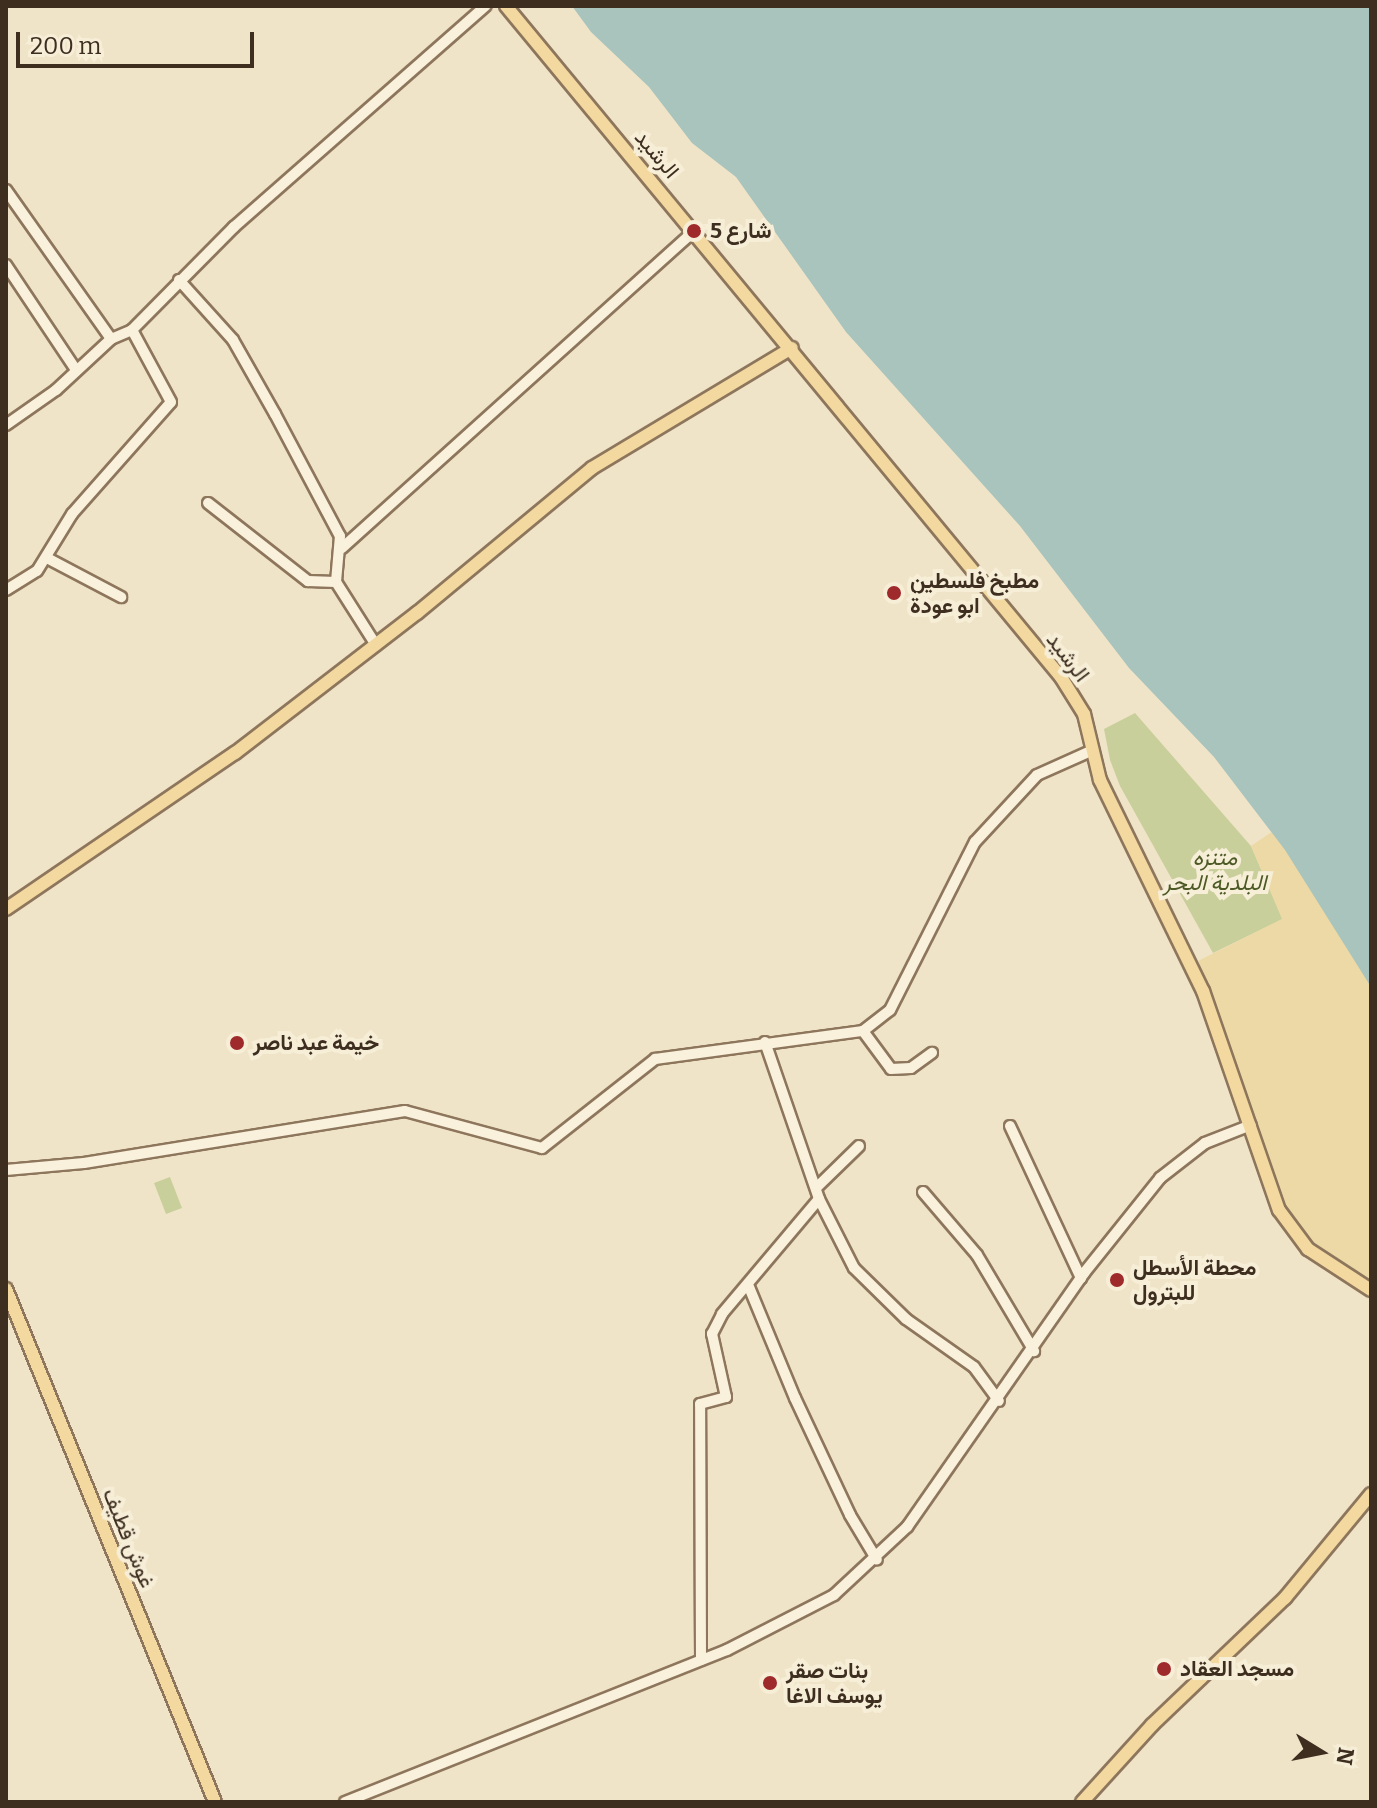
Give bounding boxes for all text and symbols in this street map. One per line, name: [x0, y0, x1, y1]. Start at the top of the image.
scale bar: [20, 16, 258, 66]
text: 200 m: [30, 32, 102, 60]
street label: الرشيد: [629, 124, 685, 184]
place label: شارع 5: [710, 218, 772, 244]
marker: شارع 5: [685, 222, 703, 240]
place label: مطبخ فلسطين ابو عودة: [910, 567, 1039, 618]
marker: مطبخ فلسطين ابو عودة: [885, 584, 903, 602]
street label: الرشيد: [1041, 627, 1095, 687]
park label: متنزه البلدية البحر: [1164, 844, 1266, 896]
place label: خيمة عبد ناصر: [253, 1030, 379, 1056]
marker: خيمة عبد ناصر: [228, 1034, 246, 1052]
place label: محطة الأسطل للبترول: [1133, 1254, 1257, 1306]
marker: محطة الأسطل للبترول: [1108, 1271, 1126, 1289]
street label: غوش قطيف: [97, 1484, 161, 1592]
place label: مسجد العقاد: [1180, 1656, 1294, 1682]
place label: بنات صقر يوسف الاغا: [786, 1657, 883, 1708]
marker: مسجد العقاد: [1155, 1660, 1173, 1678]
marker: بنات صقر يوسف الاغا: [761, 1674, 779, 1692]
north arrow: [1281, 1712, 1361, 1792]
text: N: [1330, 1746, 1360, 1767]

